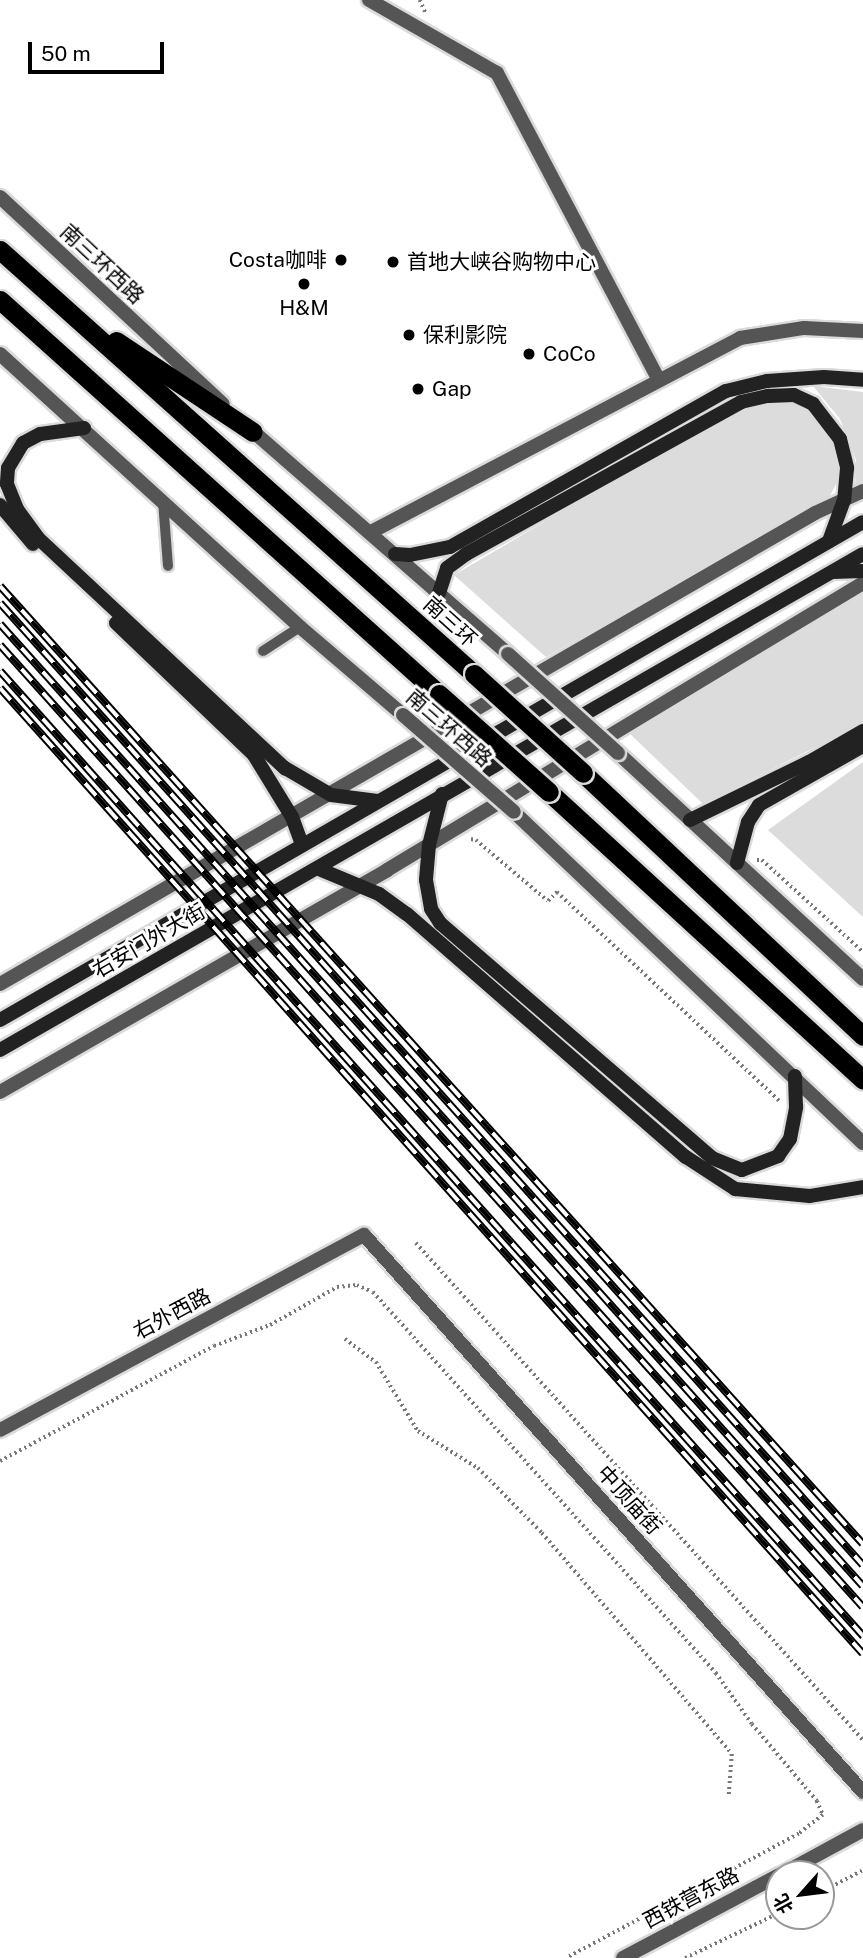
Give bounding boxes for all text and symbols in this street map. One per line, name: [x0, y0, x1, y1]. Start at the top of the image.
scale bar: [32, 28, 168, 72]
text: 50 m: [41, 41, 91, 66]
street label: 南三环西路: [55, 219, 149, 309]
place label: Costa咖啡: [229, 247, 327, 273]
place label: 首地大峡谷购物中心: [407, 249, 596, 275]
marker: Costa咖啡: [333, 252, 349, 268]
marker: 首地大峡谷购物中心: [385, 254, 401, 270]
marker: H&M: [296, 276, 312, 292]
place label: H&M: [279, 295, 329, 321]
place label: 保利影院: [423, 322, 507, 348]
marker: 保利影院: [401, 327, 417, 343]
place label: CoCo: [543, 341, 596, 367]
marker: CoCo: [521, 346, 537, 362]
place label: Gap: [432, 376, 472, 402]
marker: Gap: [410, 381, 426, 397]
street label: 南三环: [418, 592, 482, 652]
street label: 南三环西路: [401, 684, 497, 772]
street label: 右安门外大街: [88, 899, 210, 983]
street label: 右外西路: [129, 1283, 215, 1345]
street label: 中顶庙街: [592, 1460, 666, 1540]
north arrow: [765, 1860, 835, 1930]
street label: 西铁营东路: [639, 1862, 743, 1934]
text: 北: [769, 1890, 797, 1917]

